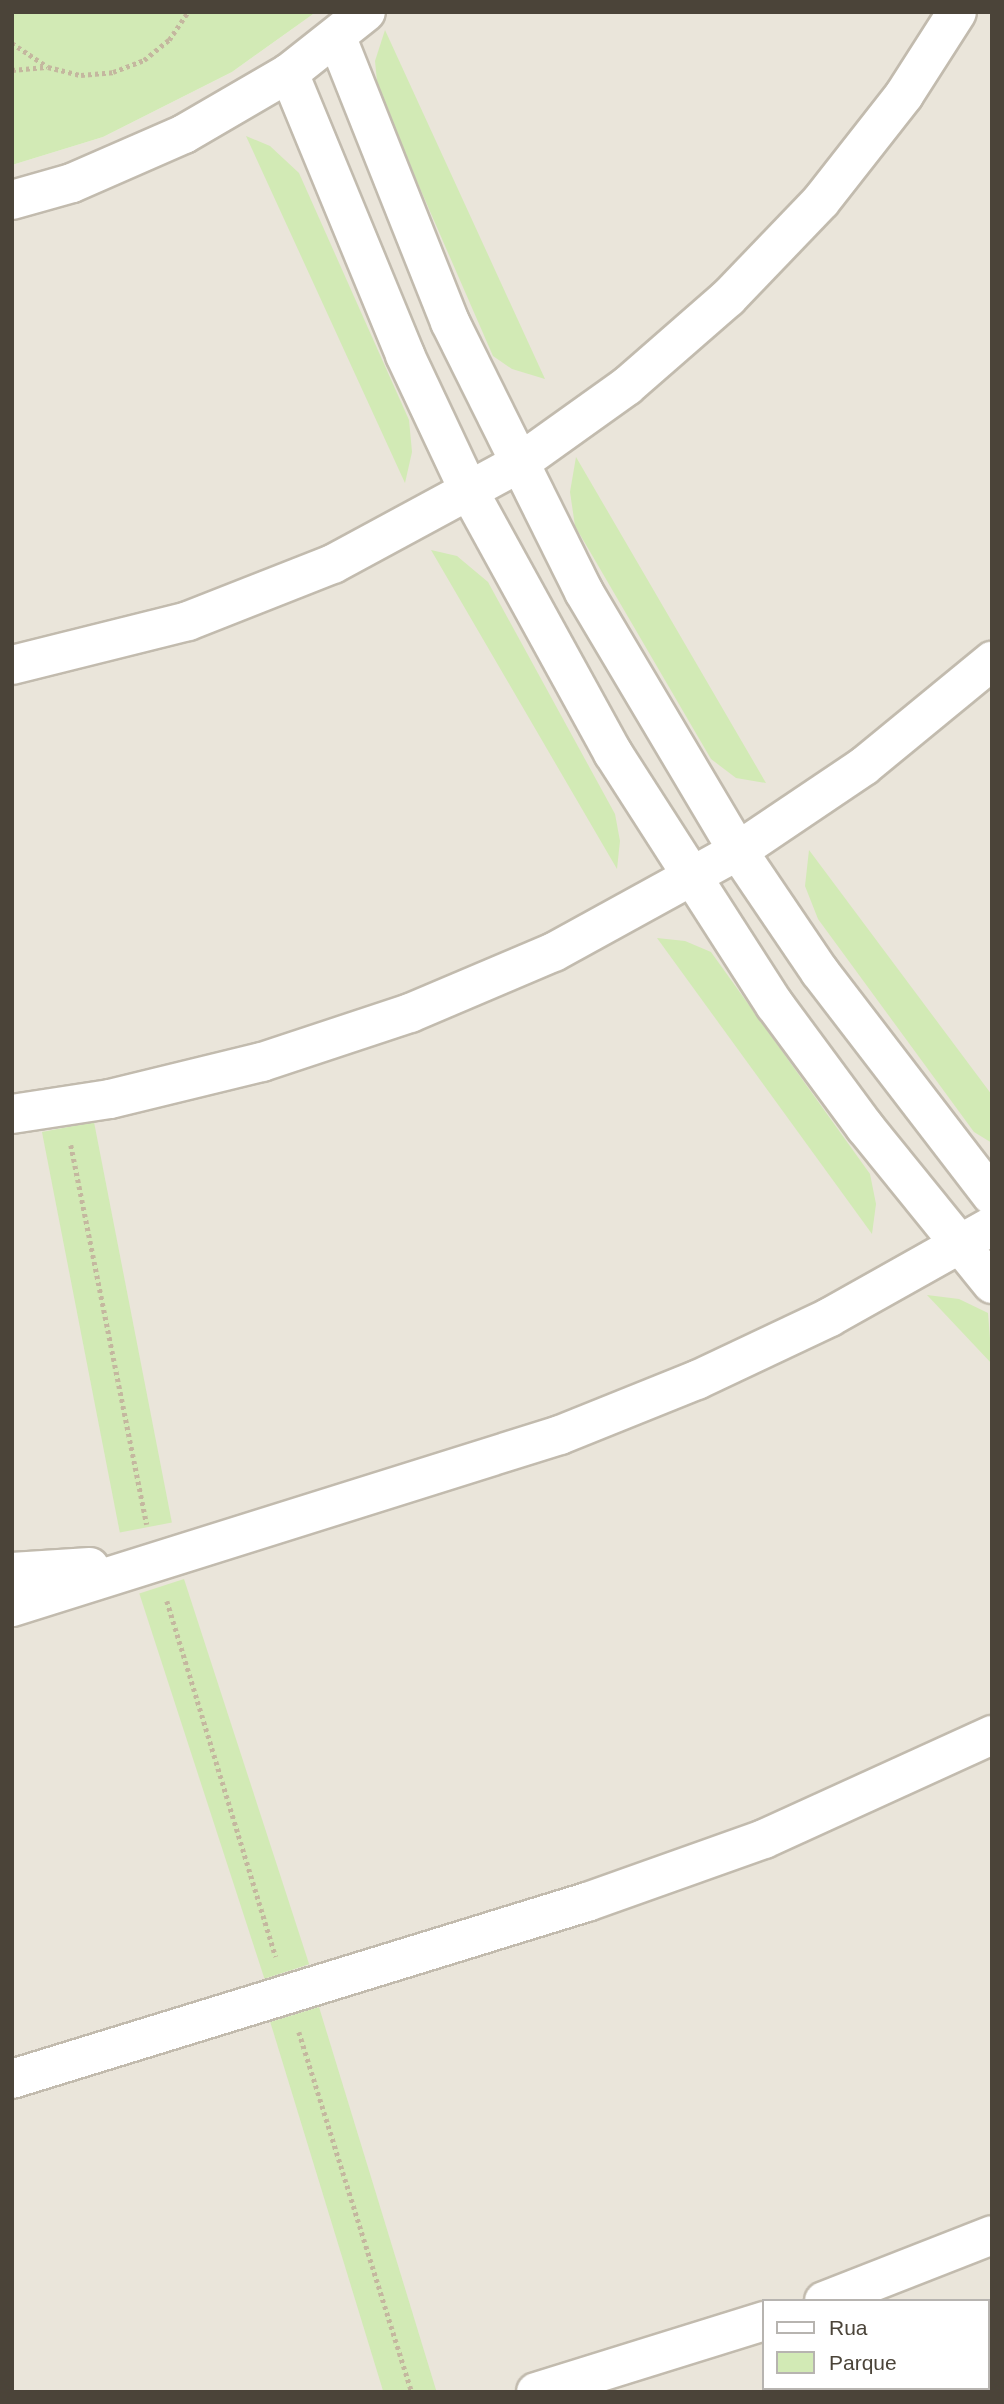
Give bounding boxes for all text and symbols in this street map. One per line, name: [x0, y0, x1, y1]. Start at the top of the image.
legend: [762, 2299, 990, 2390]
text: Rua: [829, 2316, 868, 2339]
text: Parque: [829, 2351, 897, 2374]

